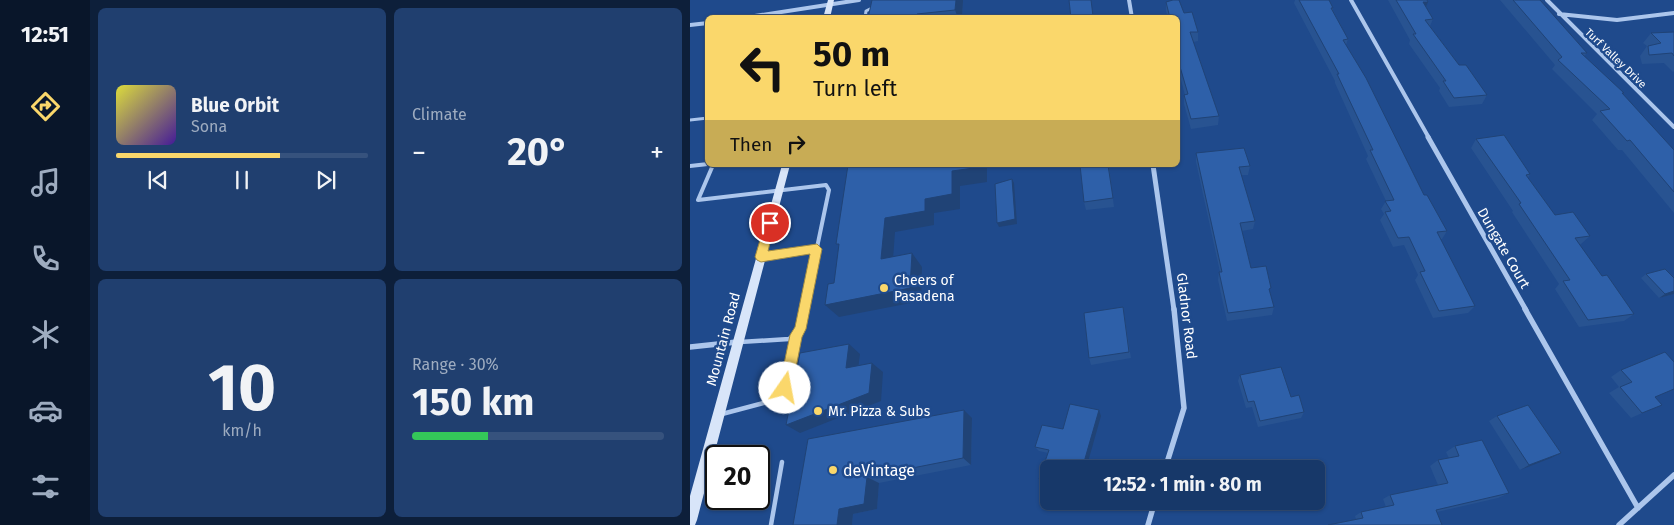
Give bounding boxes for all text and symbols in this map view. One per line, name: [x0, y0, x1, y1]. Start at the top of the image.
text: 12:51: [21, 21, 69, 48]
street label: Turf Valley Drive: [1582, 26, 1649, 91]
text: 50 m: [813, 33, 890, 75]
icon: left: [730, 35, 795, 100]
text: Turn left: [813, 75, 897, 102]
icon: directions: [28, 89, 63, 124]
text: Blue Orbit: [191, 94, 279, 117]
text: Climate: [412, 105, 467, 124]
text: Sona: [191, 117, 227, 136]
text: 20°: [507, 129, 569, 175]
icon: right: [782, 130, 810, 158]
text: Then: [730, 133, 772, 156]
text: −: [412, 136, 426, 169]
text: +: [650, 136, 664, 169]
icon: music: [28, 165, 63, 200]
icon: previous: [144, 166, 172, 194]
icon: pause: [228, 166, 256, 194]
icon: next: [312, 166, 340, 194]
pin: [749, 202, 791, 244]
street label: Dungate Court: [1474, 205, 1534, 293]
icon: arrive: [756, 209, 784, 237]
icon: phone: [28, 241, 63, 276]
place label: Cheers of Pasadena: [894, 272, 955, 305]
street label: Gladnor Road: [1173, 272, 1200, 360]
marker: Cheers of Pasadena: [878, 282, 890, 294]
street label: Mountain Road: [703, 290, 744, 388]
icon: climate: [28, 317, 63, 352]
text: 10: [208, 349, 276, 427]
text: Range · 30%: [412, 355, 499, 374]
position arrow: [758, 361, 810, 413]
text: 150 km: [412, 379, 534, 425]
icon: car: [28, 393, 63, 428]
place label: Mr. Pizza & Subs: [828, 403, 931, 420]
marker: Mr. Pizza & Subs: [812, 405, 824, 417]
text: km/h: [222, 421, 262, 440]
speed limit sign: 20: [705, 445, 770, 510]
place label: deVintage: [843, 461, 915, 480]
marker: deVintage: [827, 464, 839, 476]
icon: filters: [28, 469, 63, 504]
text: 12:52 · 1 min · 80 m: [1103, 473, 1262, 496]

